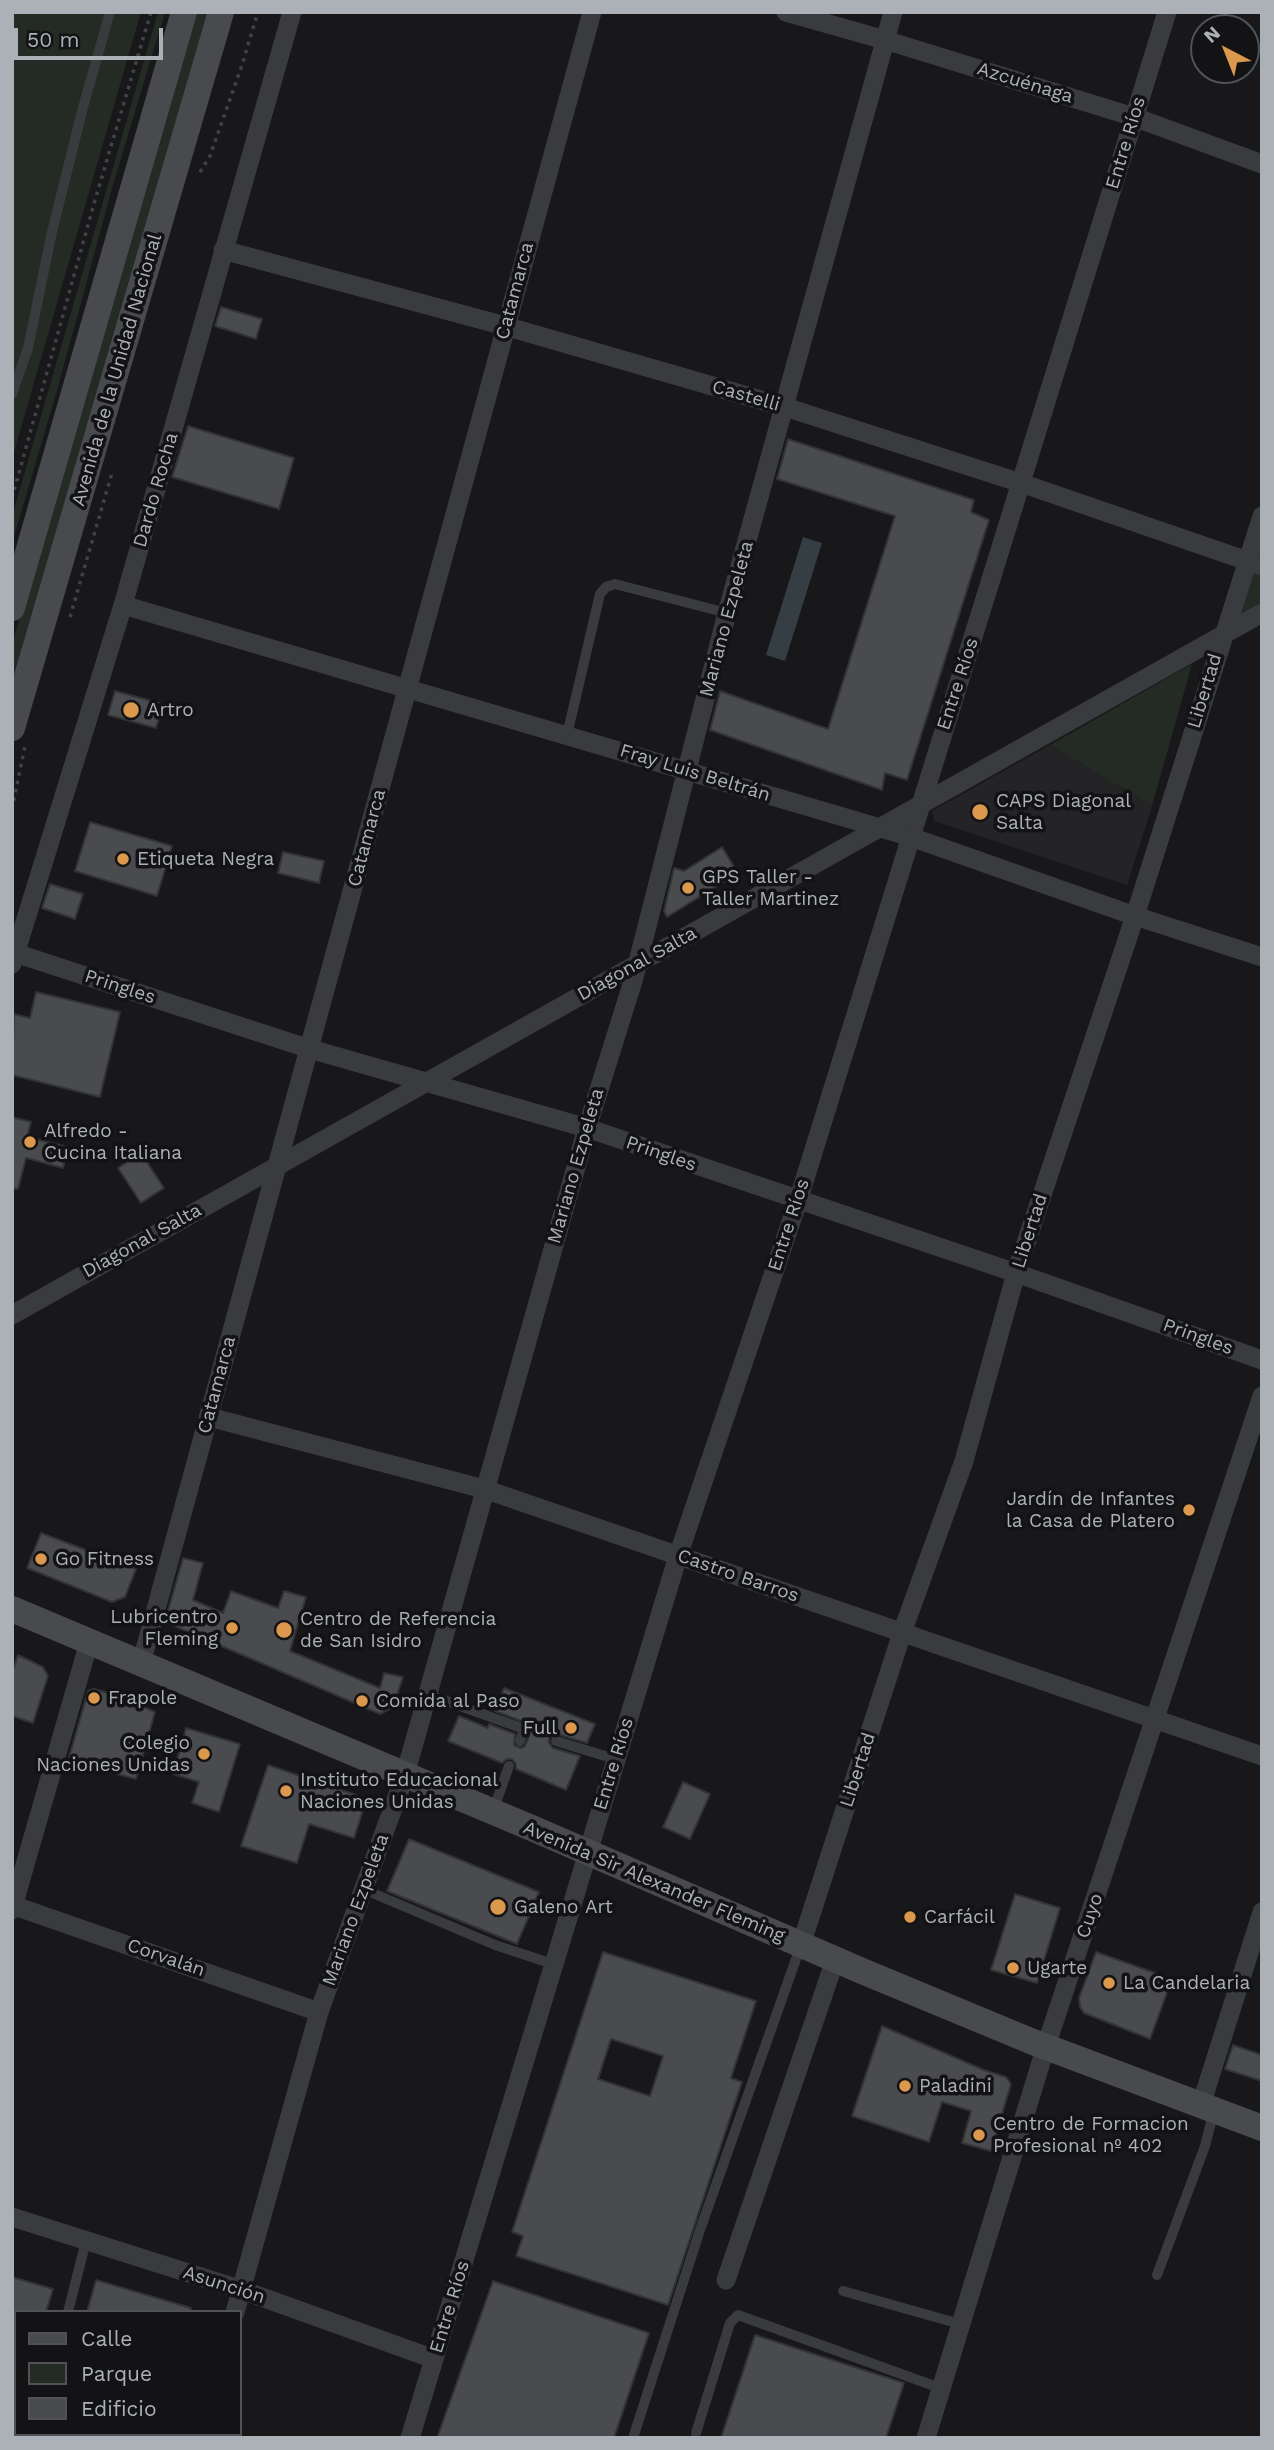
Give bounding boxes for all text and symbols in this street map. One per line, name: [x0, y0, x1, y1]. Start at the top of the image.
scale bar: [18, 14, 166, 58]
north arrow: [1190, 14, 1260, 84]
text: N: [1199, 21, 1225, 48]
text: 50 m: [27, 27, 79, 52]
street label: Azcuénaga: [974, 58, 1076, 108]
street label: Entre Ríos: [1101, 94, 1151, 192]
street label: Avenida de la Unidad Nacional: [67, 231, 167, 509]
street label: Catamarca: [491, 240, 539, 342]
street label: Castelli: [709, 375, 783, 417]
street label: Dardo Rocha: [129, 430, 183, 550]
street label: Mariano Ezpeleta: [695, 539, 759, 699]
street label: Entre Ríos: [932, 635, 984, 733]
street label: Libertad: [1183, 651, 1227, 731]
place label: Artro: [147, 699, 194, 721]
marker: Artro: [121, 700, 141, 720]
street label: Fray Luis Beltrán: [617, 739, 773, 807]
street label: Catamarca: [343, 787, 391, 889]
place label: CAPS Diagonal Salta: [996, 790, 1131, 834]
marker: CAPS Diagonal Salta: [970, 802, 990, 822]
place label: Etiqueta Negra: [137, 848, 274, 870]
marker: Etiqueta Negra: [115, 851, 131, 867]
place label: GPS Taller - Taller Martinez: [702, 866, 839, 910]
marker: GPS Taller - Taller Martinez: [680, 880, 696, 896]
street label: Diagonal Salta: [573, 922, 701, 1006]
street label: Pringles: [82, 965, 158, 1009]
street label: Mariano Ezpeleta: [543, 1086, 609, 1246]
place label: Alfredo - Cucina Italiana: [44, 1120, 182, 1164]
street label: Pringles: [623, 1131, 699, 1177]
marker: Alfredo - Cucina Italiana: [22, 1134, 38, 1150]
street label: Entre Ríos: [763, 1176, 815, 1274]
street label: Libertad: [1007, 1191, 1053, 1271]
street label: Diagonal Salta: [78, 1199, 206, 1283]
street label: Pringles: [1160, 1314, 1236, 1360]
street label: Catamarca: [193, 1334, 241, 1436]
place label: Jardín de Infantes la Casa de Platero: [1006, 1488, 1175, 1532]
marker: Jardín de Infantes la Casa de Platero: [1181, 1502, 1197, 1518]
street label: Castro Barros: [674, 1545, 802, 1607]
place label: Go Fitness: [55, 1548, 154, 1570]
marker: Go Fitness: [33, 1551, 49, 1567]
place label: Lubricentro Fleming: [110, 1606, 218, 1650]
place label: Centro de Referencia de San Isidro: [300, 1608, 496, 1652]
marker: Lubricentro Fleming: [224, 1620, 240, 1636]
marker: Centro de Referencia de San Isidro: [274, 1620, 294, 1640]
place label: Frapole: [108, 1687, 177, 1709]
marker: Frapole: [86, 1690, 102, 1706]
place label: Comida al Paso: [376, 1690, 520, 1712]
marker: Comida al Paso: [354, 1693, 370, 1709]
street label: Entre Ríos: [589, 1715, 639, 1813]
place label: Full: [523, 1717, 557, 1739]
marker: Full: [563, 1720, 579, 1736]
street label: Libertad: [835, 1730, 881, 1810]
place label: Colegio Naciones Unidas: [36, 1732, 190, 1776]
marker: Colegio Naciones Unidas: [196, 1746, 212, 1762]
place label: Instituto Educacional Naciones Unidas: [300, 1769, 498, 1813]
marker: Instituto Educacional Naciones Unidas: [278, 1783, 294, 1799]
street label: Avenida Sir Alexander Fleming: [520, 1816, 788, 1948]
street label: Mariano Ezpeleta: [318, 1831, 394, 1989]
street label: Cuyo: [1072, 1891, 1108, 1941]
place label: Galeno Art: [514, 1896, 613, 1918]
marker: Galeno Art: [488, 1897, 508, 1917]
place label: Carfácil: [924, 1906, 995, 1928]
marker: Carfácil: [902, 1909, 918, 1925]
street label: Corvalán: [124, 1934, 208, 1982]
place label: Ugarte: [1027, 1957, 1087, 1979]
marker: Ugarte: [1005, 1960, 1021, 1976]
place label: La Candelaria: [1123, 1972, 1250, 1994]
marker: La Candelaria: [1101, 1975, 1117, 1991]
place label: Paladini: [919, 2075, 992, 2097]
marker: Paladini: [897, 2078, 913, 2094]
place label: Centro de Formacion Profesional nº 402: [993, 2113, 1189, 2157]
marker: Centro de Formacion Profesional nº 402: [971, 2127, 987, 2143]
street label: Entre Ríos: [425, 2258, 475, 2356]
street label: Asunción: [180, 2261, 268, 2309]
legend: [14, 2310, 242, 2436]
text: Calle: [81, 2326, 132, 2351]
text: Parque: [81, 2361, 152, 2386]
text: Edificio: [81, 2396, 157, 2421]

